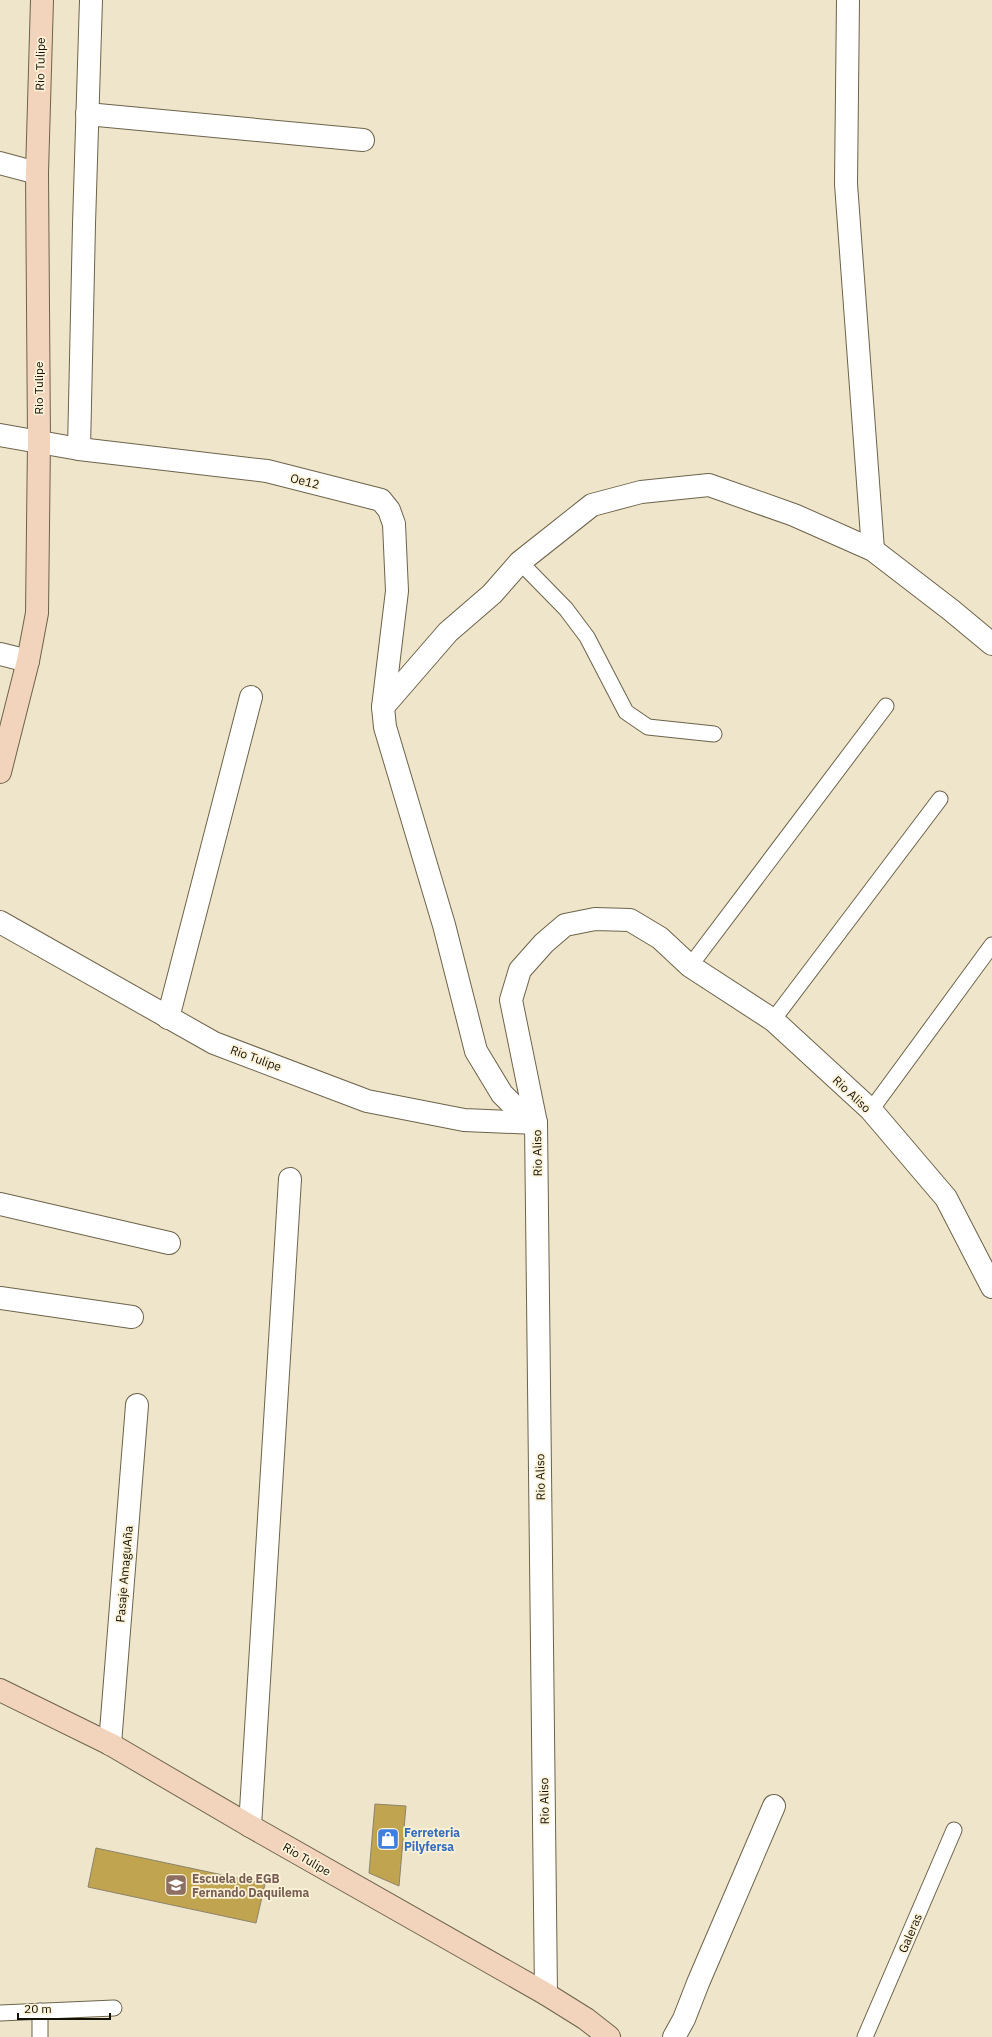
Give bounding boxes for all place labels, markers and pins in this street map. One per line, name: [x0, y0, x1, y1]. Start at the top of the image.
place label: Ferreteria Pilyfersa: [404, 1825, 460, 1854]
shop icon: Ferreteria Pilyfersa: [375, 1826, 401, 1852]
place label: Escuela de EGB Fernando Daquilema: [192, 1871, 309, 1900]
school or university icon: Escuela de EGB Fernando Daquilema: [163, 1872, 189, 1898]

